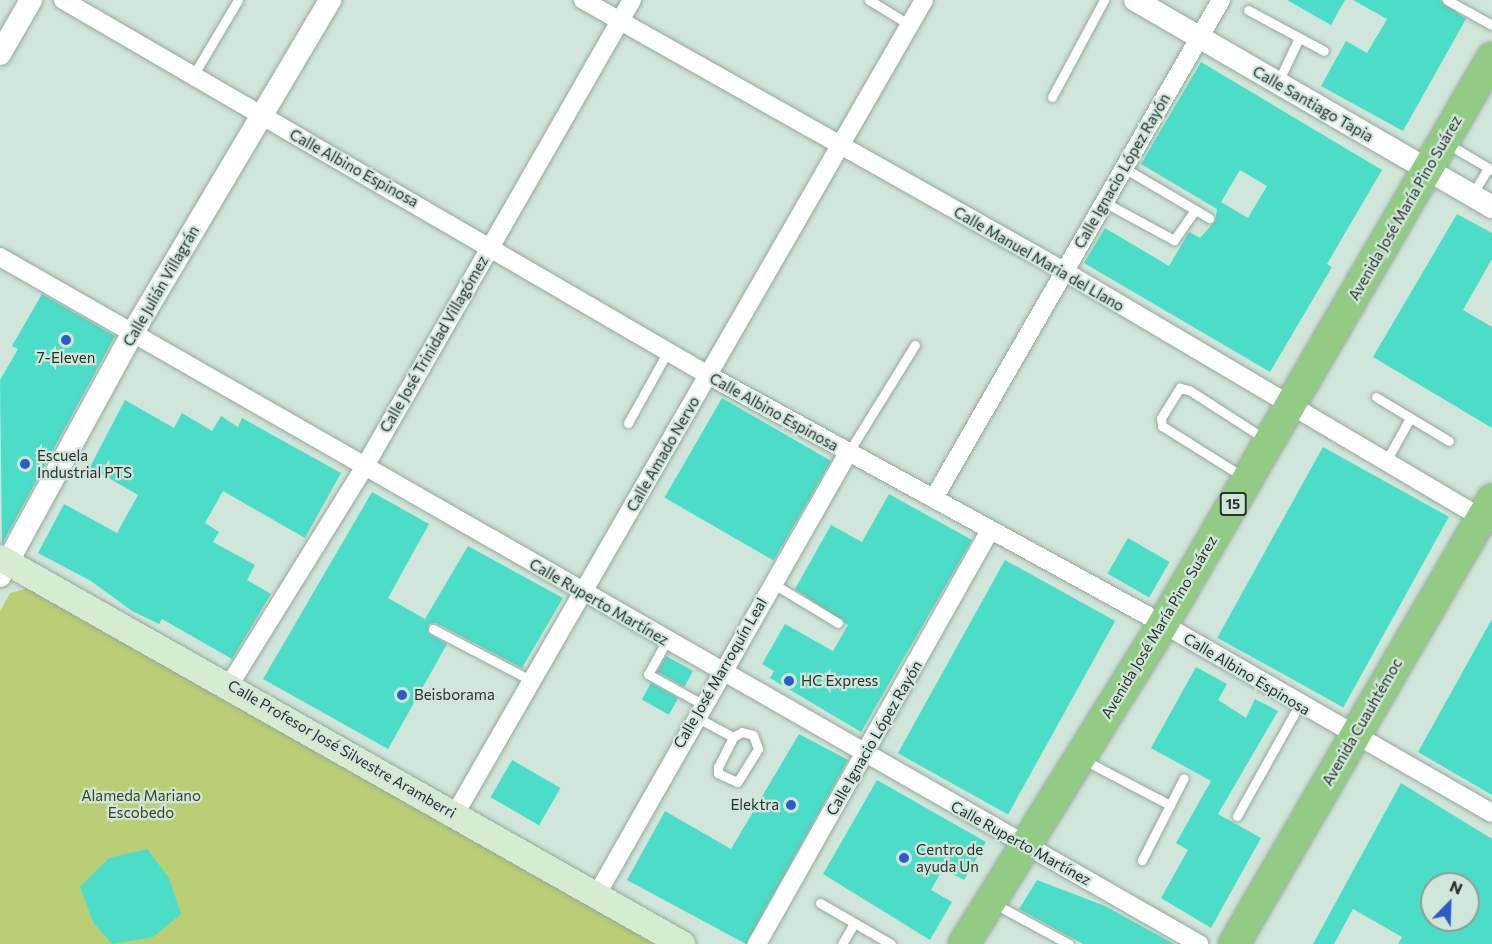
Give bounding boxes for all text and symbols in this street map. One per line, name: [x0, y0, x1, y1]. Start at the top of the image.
street label: Calle Santiago Tapia: [1250, 62, 1376, 146]
street label: Calle Ignacio López Rayón: [1070, 90, 1174, 252]
street label: Avenida José María Pino Suárez: [1345, 113, 1465, 303]
street label: Calle Albino Espinosa: [287, 125, 421, 211]
street label: Calle Manuel Maria del Llano: [951, 203, 1127, 315]
street label: Calle Julián Villagrán: [119, 223, 203, 349]
street label: Calle José Trinidad Villagómez: [376, 252, 492, 436]
marker: 7-Eleven: [59, 333, 73, 347]
place label: 7-Eleven: [37, 349, 95, 367]
street label: Calle Albino Espinosa: [707, 369, 841, 455]
street label: Calle Amado Nervo: [623, 393, 703, 515]
place label: Escuela Industrial PTS: [37, 446, 132, 481]
marker: Escuela Industrial PTS: [18, 457, 32, 471]
road number: 15: [1220, 493, 1246, 515]
street label: Avenida José María Pino Suárez: [1097, 532, 1221, 722]
street label: Calle Ruperto Martínez: [526, 555, 672, 649]
street label: Calle José Marroquín Leal: [670, 595, 770, 751]
street label: Calle Albino Espinosa: [1181, 629, 1313, 719]
street label: Avenida Cuauhtémoc: [1318, 655, 1406, 789]
street label: Calle Ignacio López Rayón: [822, 657, 926, 819]
place label: HC Express: [801, 672, 878, 690]
marker: HC Express: [782, 674, 796, 688]
street label: Calle Profesor José Silvestre Aramberri: [225, 676, 459, 822]
place label: Beisborama: [414, 686, 495, 704]
marker: Beisborama: [395, 688, 409, 702]
park label: Alameda Mariano Escobedo: [81, 786, 201, 821]
place label: Elektra: [730, 796, 779, 814]
street label: Calle Ruperto Martínez: [948, 797, 1094, 889]
marker: Elektra: [784, 798, 798, 812]
place label: Centro de ayuda Un: [916, 840, 983, 875]
marker: Centro de ayuda Un: [897, 851, 911, 865]
north arrow: [1420, 872, 1480, 932]
text: N: [1447, 876, 1466, 898]

